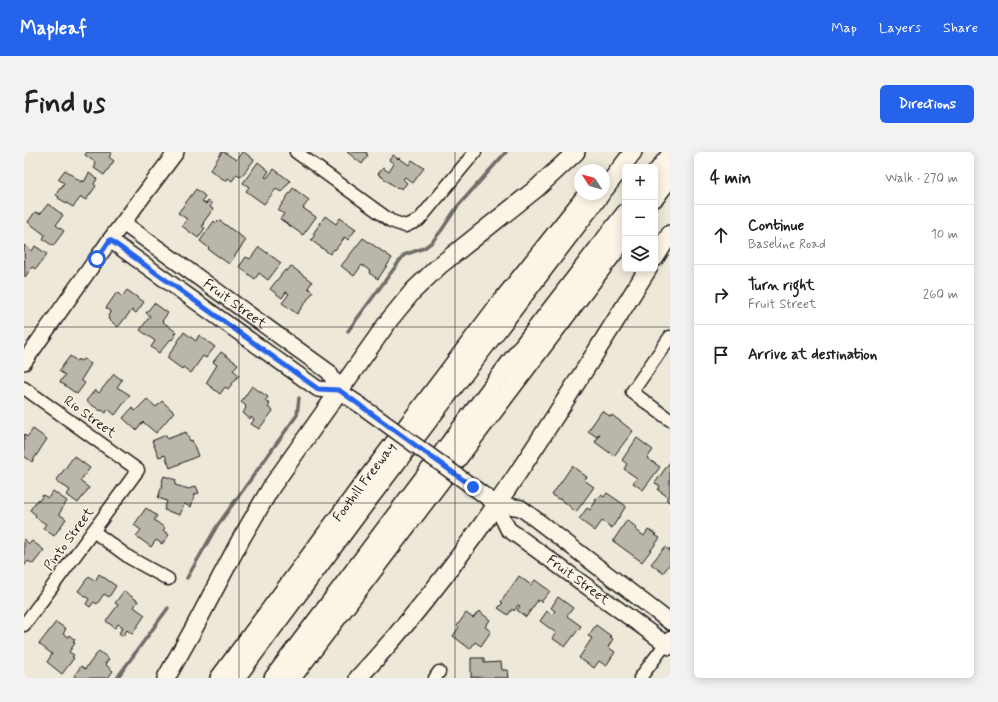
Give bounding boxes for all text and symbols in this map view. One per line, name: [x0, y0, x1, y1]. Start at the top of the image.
text: Mapleaf: [20, 16, 87, 41]
text: Map: [831, 19, 857, 37]
text: Layers: [879, 19, 921, 37]
text: Share: [943, 19, 978, 37]
button: Directions: [880, 85, 974, 123]
text: Find us: [24, 86, 105, 123]
north arrow: [574, 164, 610, 200]
map controls: [622, 164, 658, 272]
button: +: [622, 164, 658, 200]
text: 4 min: [710, 167, 751, 189]
text: Walk · 270 m: [885, 170, 958, 187]
button: −: [622, 200, 658, 236]
text: Continue: [748, 216, 804, 236]
icon: ahead: [710, 224, 732, 246]
text: 10 m: [931, 226, 958, 243]
button: layers: [622, 236, 658, 272]
text: Baseline Road: [748, 236, 826, 253]
route start: [88, 250, 106, 268]
street label: Fruit Street: [200, 275, 271, 333]
text: Turn right: [748, 276, 815, 296]
icon: right: [710, 284, 732, 306]
text: 260 m: [923, 286, 958, 303]
text: Fruit Street: [748, 296, 816, 313]
icon: arrive: [710, 344, 732, 366]
text: Arrive at destination: [748, 345, 877, 365]
street label: Rio Street: [60, 392, 121, 443]
street label: Foothill Freeway: [329, 439, 400, 525]
route end: [464, 478, 482, 496]
street label: Pinto Street: [40, 503, 99, 574]
street label: Fruit Street: [543, 551, 614, 609]

